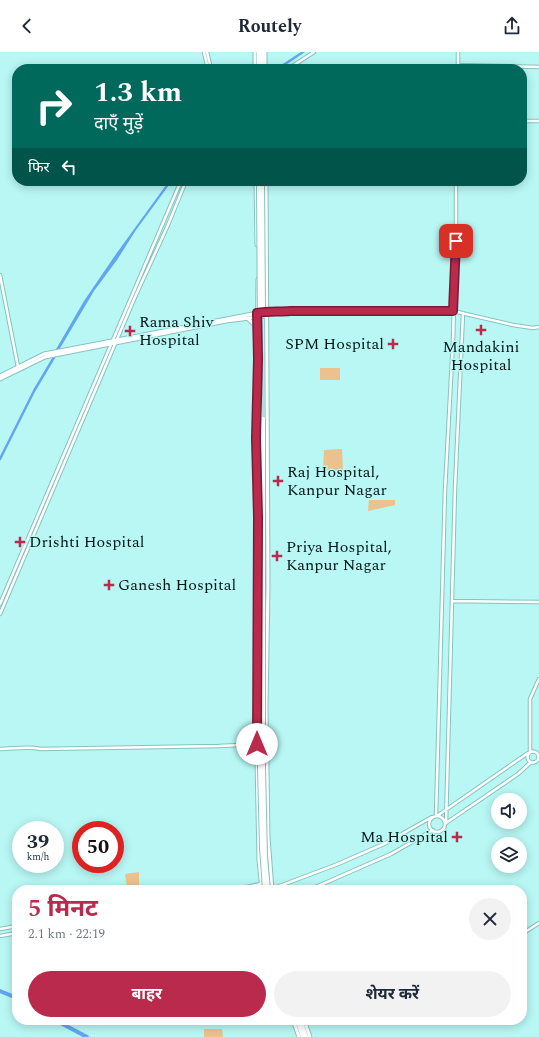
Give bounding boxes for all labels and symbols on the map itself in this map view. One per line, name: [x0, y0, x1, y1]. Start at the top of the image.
pin: [439, 224, 473, 258]
place label: Rama Shiv Hospital: [139, 310, 215, 352]
marker: Mandakini Hospital: [475, 324, 487, 336]
marker: Rama Shiv Hospital: [124, 325, 136, 337]
place label: SPM Hospital: [285, 332, 384, 356]
place label: Mandakini Hospital: [442, 335, 520, 377]
marker: SPM Hospital: [387, 338, 399, 350]
place label: Raj Hospital, Kanpur Nagar: [287, 460, 387, 502]
marker: Raj Hospital, Kanpur Nagar: [272, 475, 284, 487]
place label: Drishti Hospital: [29, 530, 144, 554]
place label: Priya Hospital, Kanpur Nagar: [286, 535, 392, 577]
marker: Drishti Hospital: [14, 536, 26, 548]
marker: Priya Hospital, Kanpur Nagar: [271, 550, 283, 562]
place label: Ganesh Hospital: [118, 573, 236, 597]
marker: Ganesh Hospital: [103, 579, 115, 591]
position arrow: [236, 723, 278, 765]
speed limit sign: 50: [72, 821, 124, 873]
place label: Ma Hospital: [360, 825, 448, 849]
marker: Ma Hospital: [451, 831, 463, 843]

